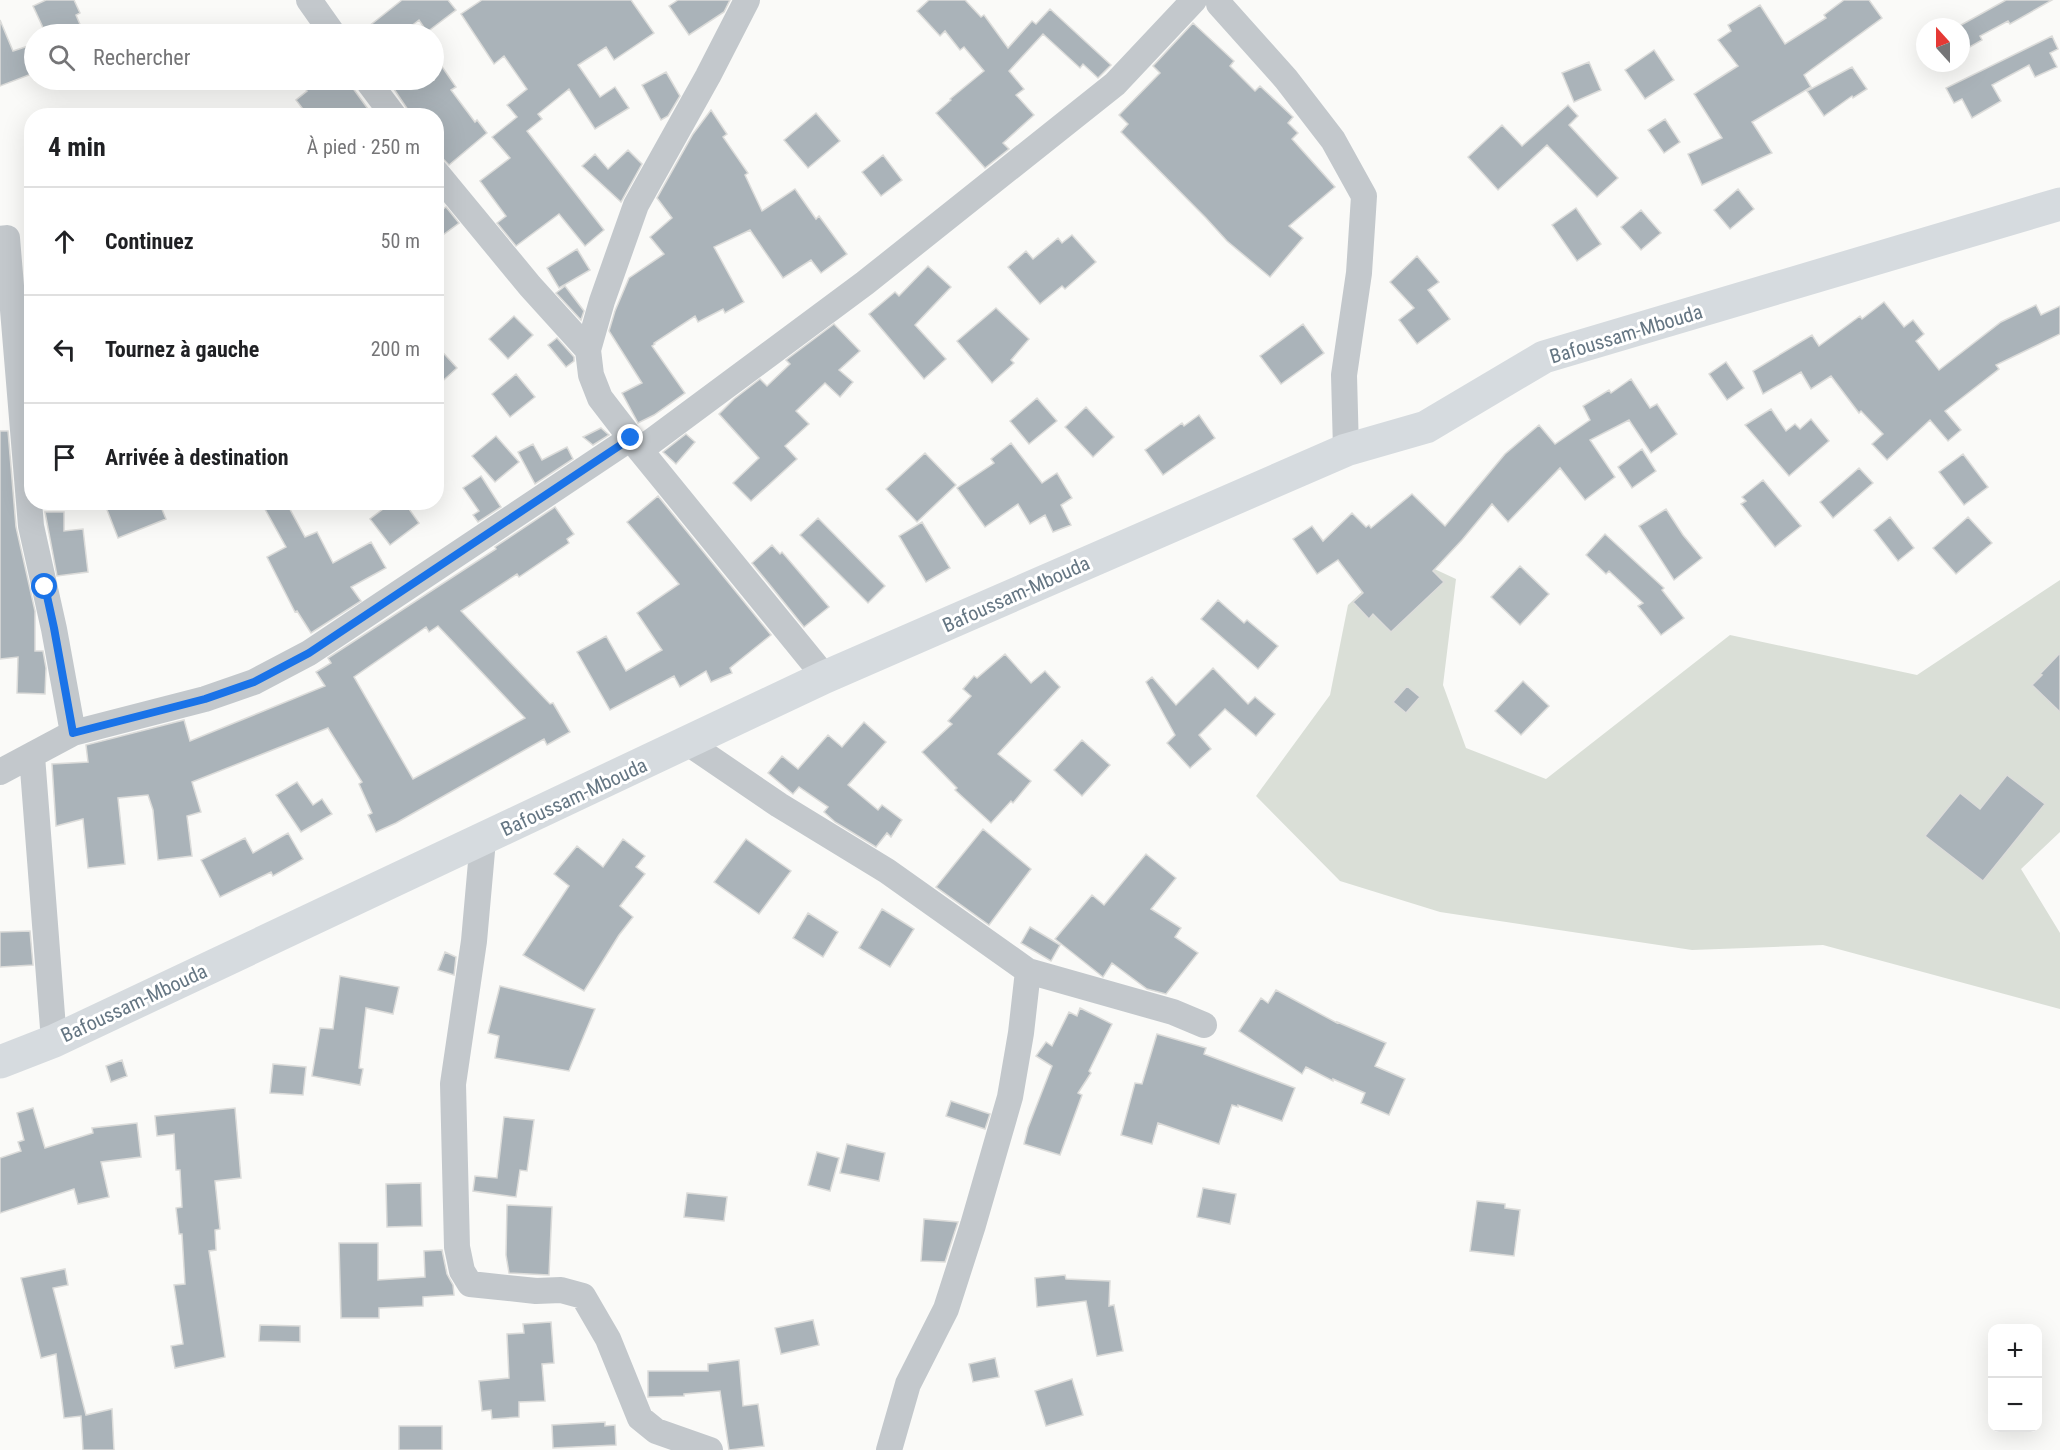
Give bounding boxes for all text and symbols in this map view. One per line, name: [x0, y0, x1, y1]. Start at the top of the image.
north arrow: [1916, 18, 1970, 72]
search box: [24, 24, 444, 90]
icon: search: [45, 41, 78, 74]
text: Rechercher: [93, 45, 190, 70]
text: 4 min: [48, 132, 106, 162]
text: À pied · 250 m: [307, 135, 420, 159]
icon: ahead: [48, 225, 81, 258]
text: Continuez: [105, 229, 194, 254]
text: 50 m: [381, 229, 420, 253]
street label: Bafoussam-Mbouda: [1547, 299, 1705, 369]
icon: left: [48, 333, 81, 366]
text: Tournez à gauche: [105, 337, 259, 362]
text: 200 m: [371, 337, 420, 361]
route end: [617, 424, 643, 450]
icon: arrive: [48, 441, 81, 474]
text: Arrivée à destination: [105, 445, 289, 470]
street label: Bafoussam-Mbouda: [939, 551, 1093, 637]
route start: [31, 573, 57, 599]
street label: Bafoussam-Mbouda: [497, 753, 651, 841]
street label: Bafoussam-Mbouda: [57, 959, 211, 1047]
map controls: [1988, 1324, 2042, 1432]
button: +: [1988, 1324, 2042, 1378]
button: −: [1988, 1378, 2042, 1432]

